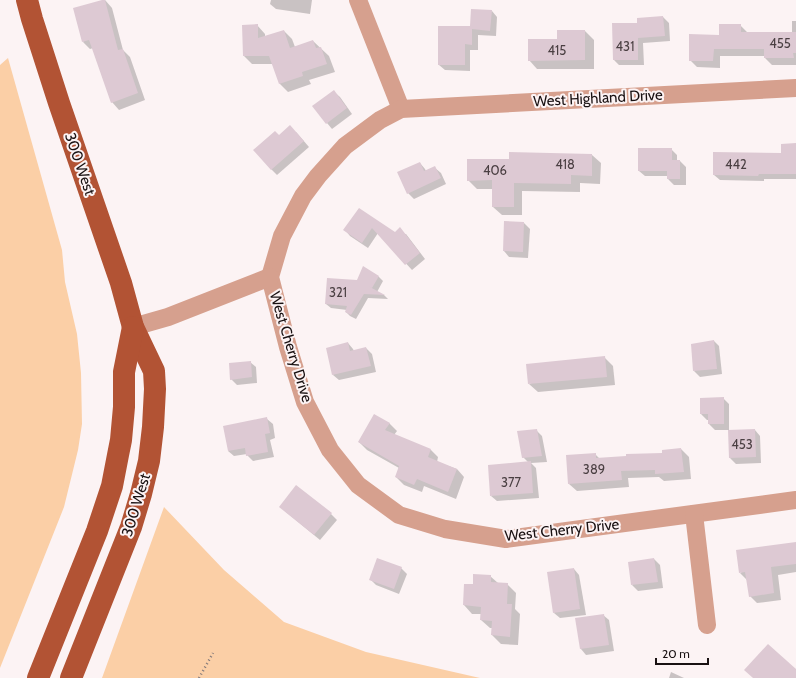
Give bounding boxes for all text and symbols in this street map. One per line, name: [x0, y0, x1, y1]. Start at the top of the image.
house number: 455: [769, 35, 791, 51]
house number: 431: [616, 38, 634, 54]
house number: 415: [548, 42, 566, 58]
street label: West Highland Drive: [533, 86, 664, 110]
street label: 300 West: [61, 130, 99, 198]
house number: 418: [555, 156, 575, 172]
house number: 442: [725, 156, 747, 172]
house number: 406: [483, 162, 507, 178]
house number: 321: [329, 284, 347, 300]
street label: West Cherry Drive: [266, 289, 317, 405]
house number: 453: [731, 436, 753, 452]
house number: 389: [583, 461, 605, 477]
street label: 300 West: [118, 471, 154, 539]
house number: 377: [501, 474, 522, 490]
street label: West Cherry Drive: [504, 515, 620, 545]
scale bar: [656, 640, 708, 666]
text: 20 m: [662, 646, 690, 661]

